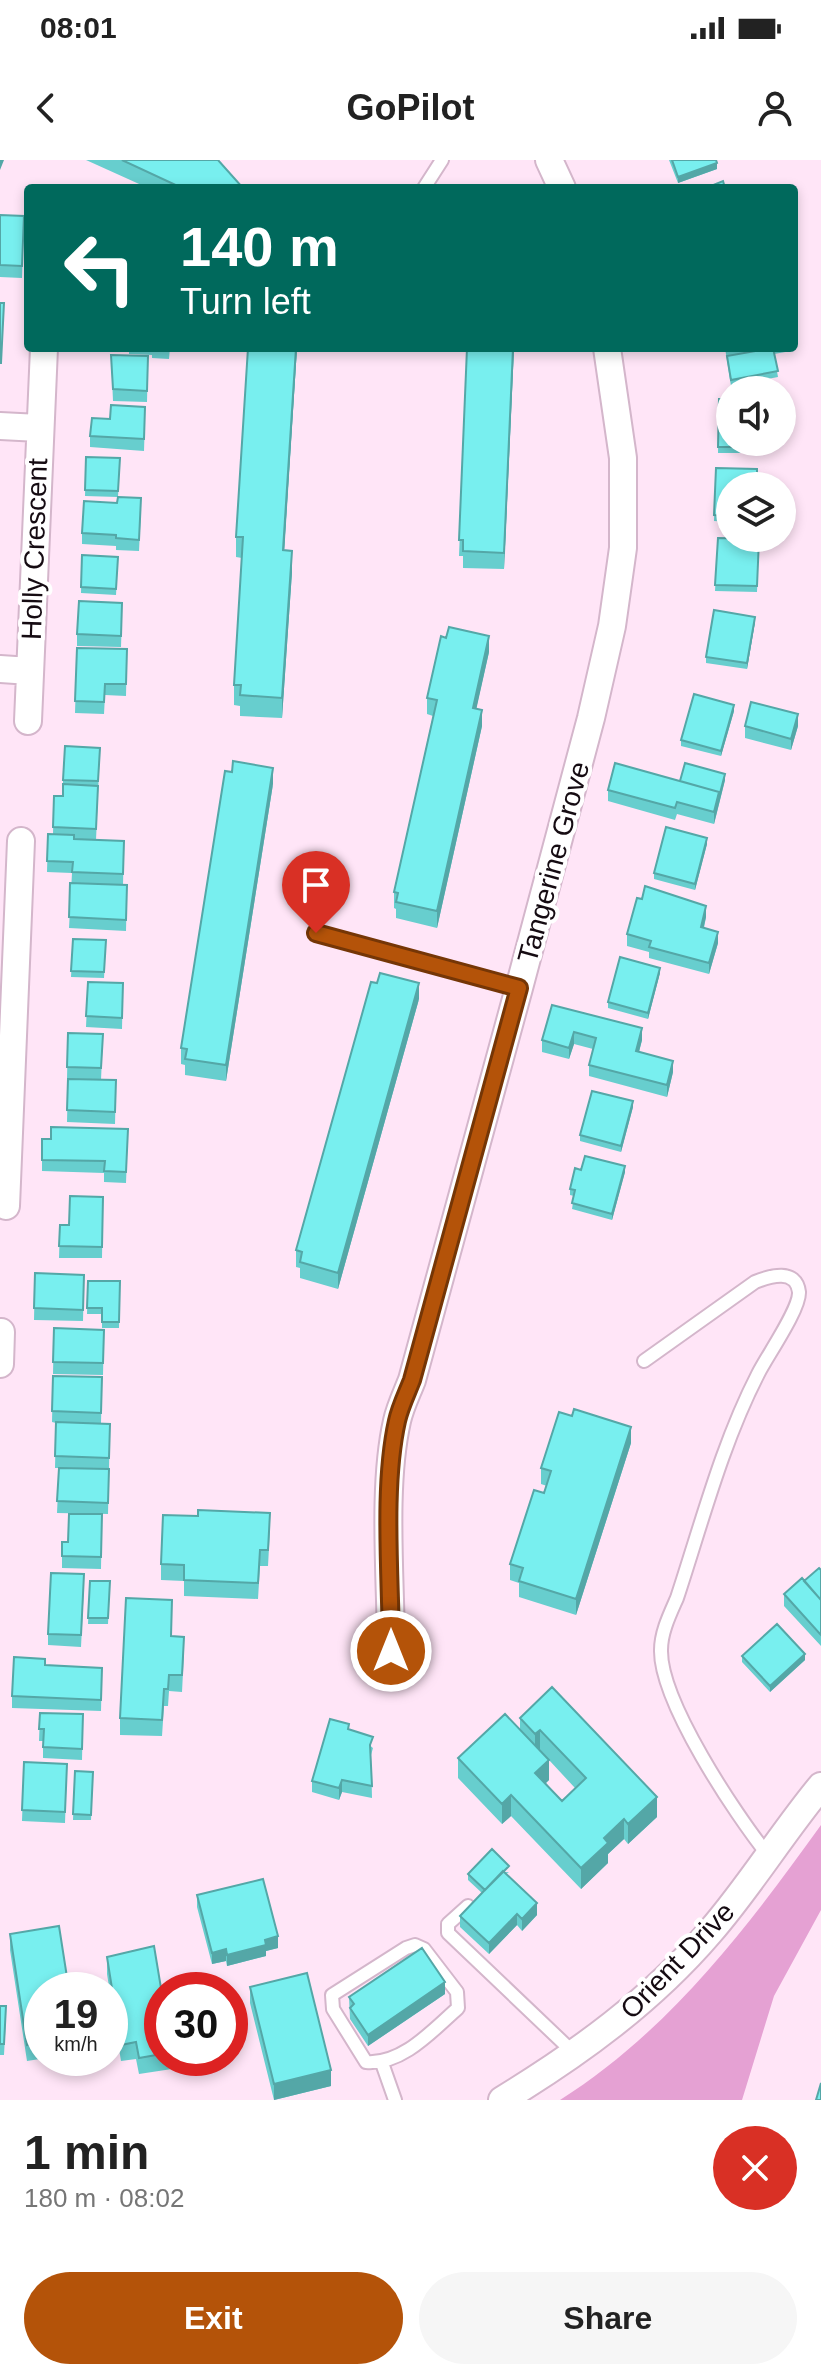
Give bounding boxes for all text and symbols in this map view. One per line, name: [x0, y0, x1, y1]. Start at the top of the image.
text: 08:01: [40, 11, 117, 44]
icon: back: [24, 86, 68, 130]
icon: person: [753, 86, 797, 130]
text: GoPilot: [347, 87, 475, 128]
text: 140 m: [180, 215, 339, 278]
icon: left: [48, 216, 152, 320]
text: Turn left: [180, 281, 311, 322]
map controls: [716, 376, 796, 552]
button: sound: [716, 376, 796, 456]
street label: Holly Crescent: [16, 457, 53, 641]
button: layers: [716, 472, 796, 552]
street label: Tangerine Grove: [512, 758, 595, 966]
pin: [282, 851, 350, 933]
icon: arrive: [294, 863, 338, 907]
position arrow: [349, 1609, 433, 1693]
street label: Orient Drive: [614, 1896, 740, 2025]
speed limit sign: 30: [144, 1972, 248, 2076]
text: 19: [54, 1992, 98, 2036]
text: km/h: [54, 2033, 98, 2055]
text: 1 min: [24, 2126, 149, 2179]
button: close: [713, 2126, 797, 2210]
text: 180 m · 08:02: [24, 2183, 184, 2213]
button: Exit: [24, 2272, 403, 2364]
button: Share: [419, 2272, 797, 2364]

